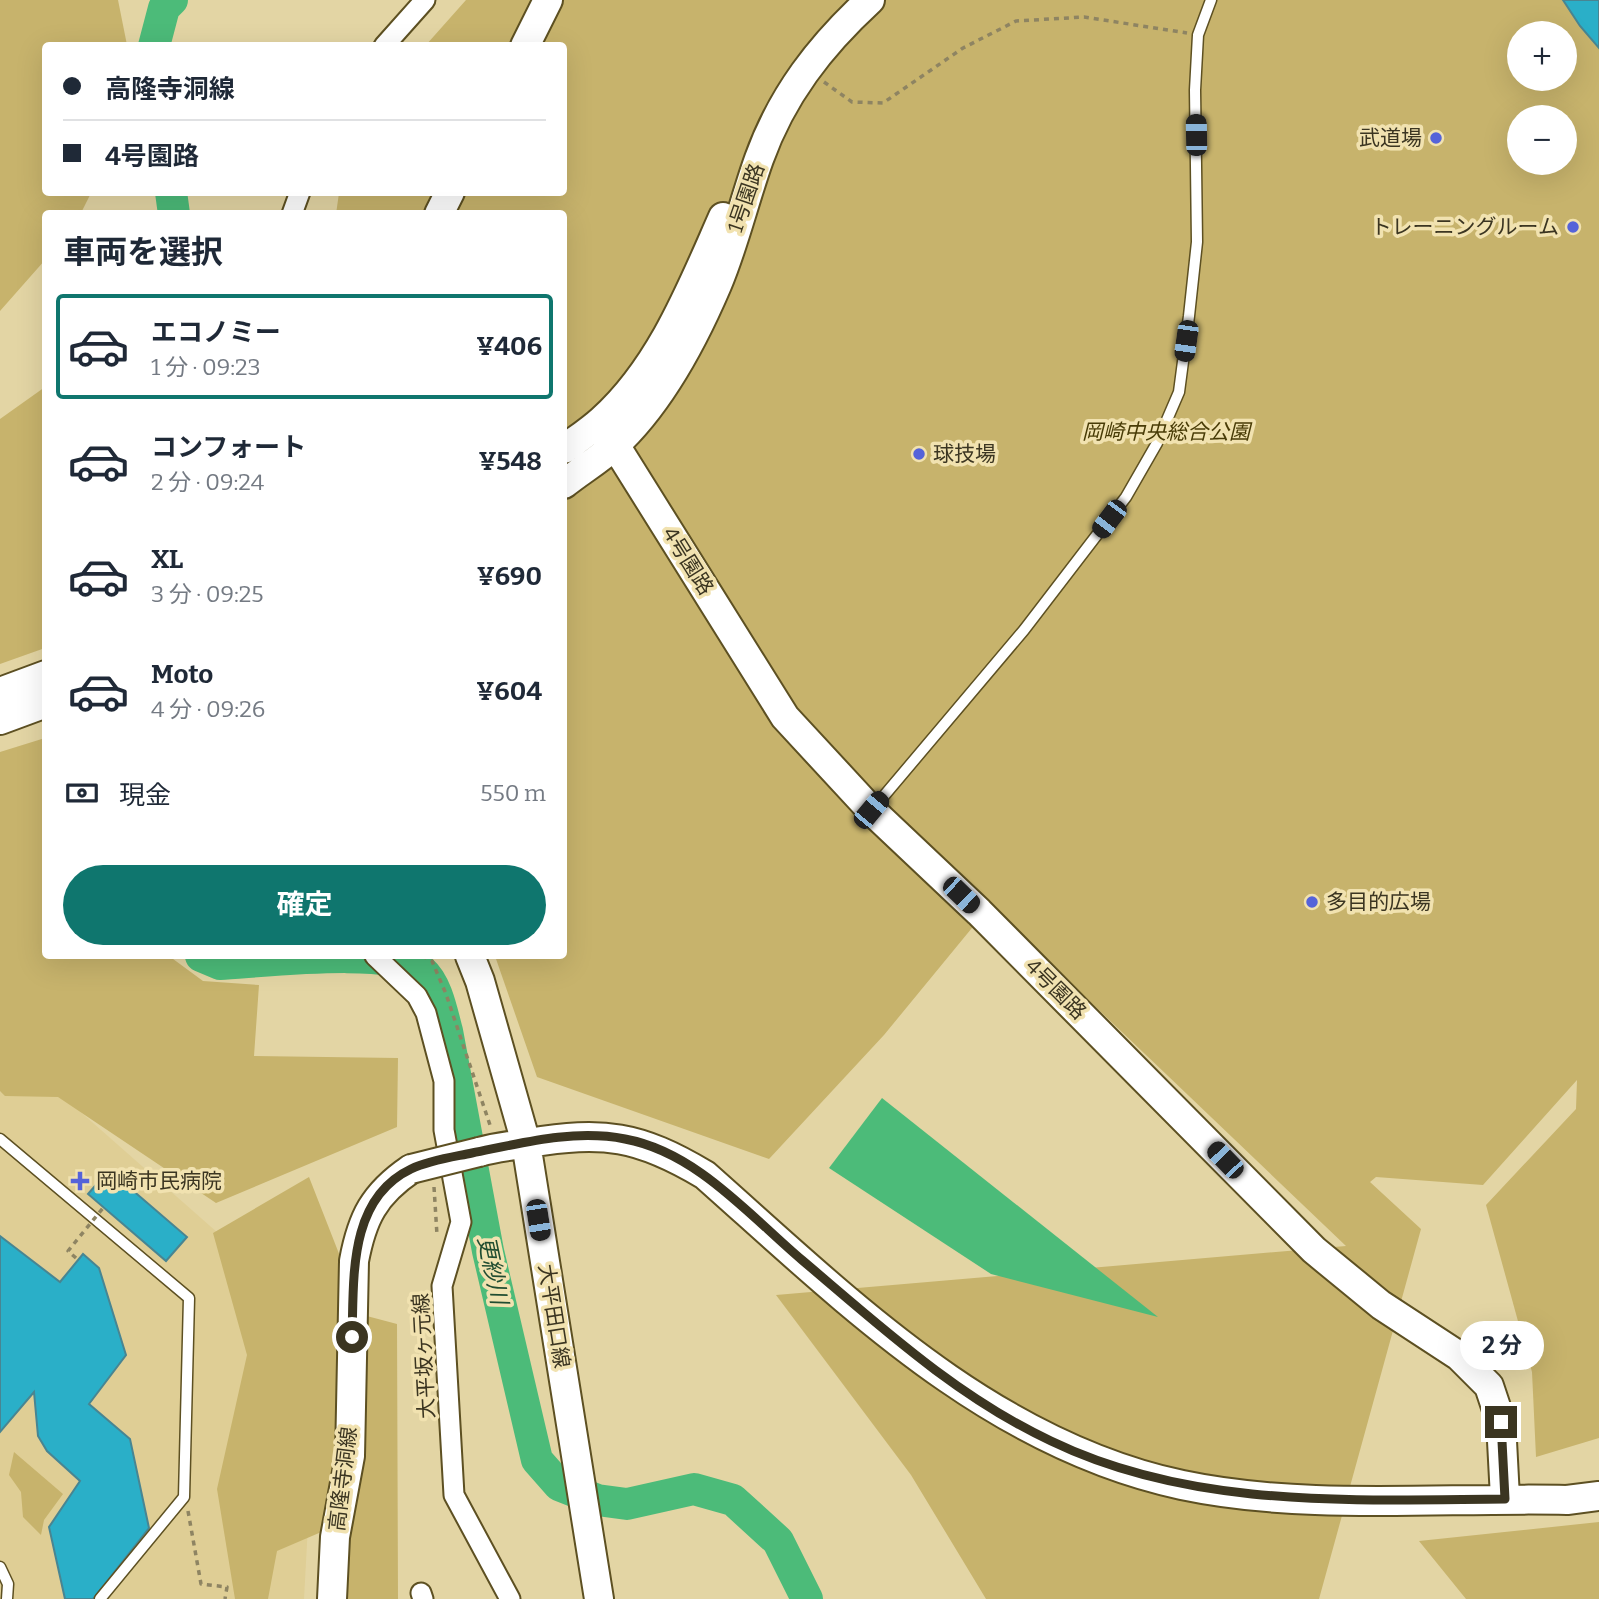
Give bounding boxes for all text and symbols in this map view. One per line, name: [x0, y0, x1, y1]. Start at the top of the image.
map controls: [1507, 21, 1577, 175]
button: +: [1507, 21, 1577, 91]
text: 高隆寺洞線: [105, 74, 235, 105]
button: −: [1507, 105, 1577, 175]
car: [1186, 114, 1207, 156]
place label: 武道場: [1359, 125, 1422, 151]
marker: 武道場: [1428, 130, 1444, 146]
text: 4号園路: [105, 141, 199, 172]
street label: 1号園路: [722, 160, 770, 236]
place label: トレーニングルーム: [1371, 214, 1559, 240]
marker: トレーニングルーム: [1565, 219, 1581, 235]
text: 車両を選択: [63, 233, 223, 271]
icon: car: [67, 315, 130, 378]
text: エコノミー: [151, 317, 281, 348]
car: [1173, 319, 1200, 363]
text: ¥406: [476, 331, 542, 362]
text: 1 分 · 09:23: [151, 353, 261, 381]
park label: 岡崎中央総合公園: [1082, 419, 1253, 445]
icon: car: [67, 430, 130, 493]
text: コンフォート: [151, 432, 306, 463]
place label: 球技場: [933, 441, 996, 467]
text: ¥548: [479, 446, 542, 477]
marker: 球技場: [911, 446, 927, 462]
text: 2 分 · 09:24: [151, 468, 264, 496]
car: [1088, 496, 1131, 542]
street label: 4号園路: [657, 522, 719, 600]
text: XL: [151, 544, 183, 575]
icon: car: [67, 545, 130, 608]
text: ¥690: [477, 561, 542, 592]
text: 3 分 · 09:25: [151, 580, 264, 608]
text: Moto: [151, 659, 213, 690]
icon: car: [67, 660, 130, 723]
text: ¥604: [476, 676, 542, 707]
text: 4 分 · 09:26: [151, 695, 265, 723]
icon: cash: [63, 774, 101, 812]
text: 550 m: [480, 779, 546, 807]
text: 現金: [119, 780, 171, 811]
car: [850, 787, 893, 833]
button: 確定: [63, 865, 546, 945]
car: [939, 873, 984, 917]
place label: 多目的広場: [1326, 889, 1431, 915]
marker: 多目的広場: [1304, 894, 1320, 910]
street label: 4号園路: [1020, 953, 1092, 1025]
car: [1203, 1138, 1248, 1182]
place label: 岡崎市民病院: [96, 1168, 222, 1194]
marker: 岡崎市民病院: [70, 1171, 90, 1191]
car: [525, 1198, 552, 1242]
water label: 更紗川: [472, 1233, 514, 1310]
street label: 大平田口線: [533, 1262, 575, 1370]
street label: 大平坂ヶ元線: [408, 1292, 440, 1420]
callout: 2 分: [1459, 1320, 1543, 1370]
route start: [336, 1321, 368, 1353]
text: 2 分: [1482, 1331, 1522, 1359]
route end: [1485, 1406, 1517, 1438]
street label: 高隆寺洞線: [324, 1425, 362, 1533]

